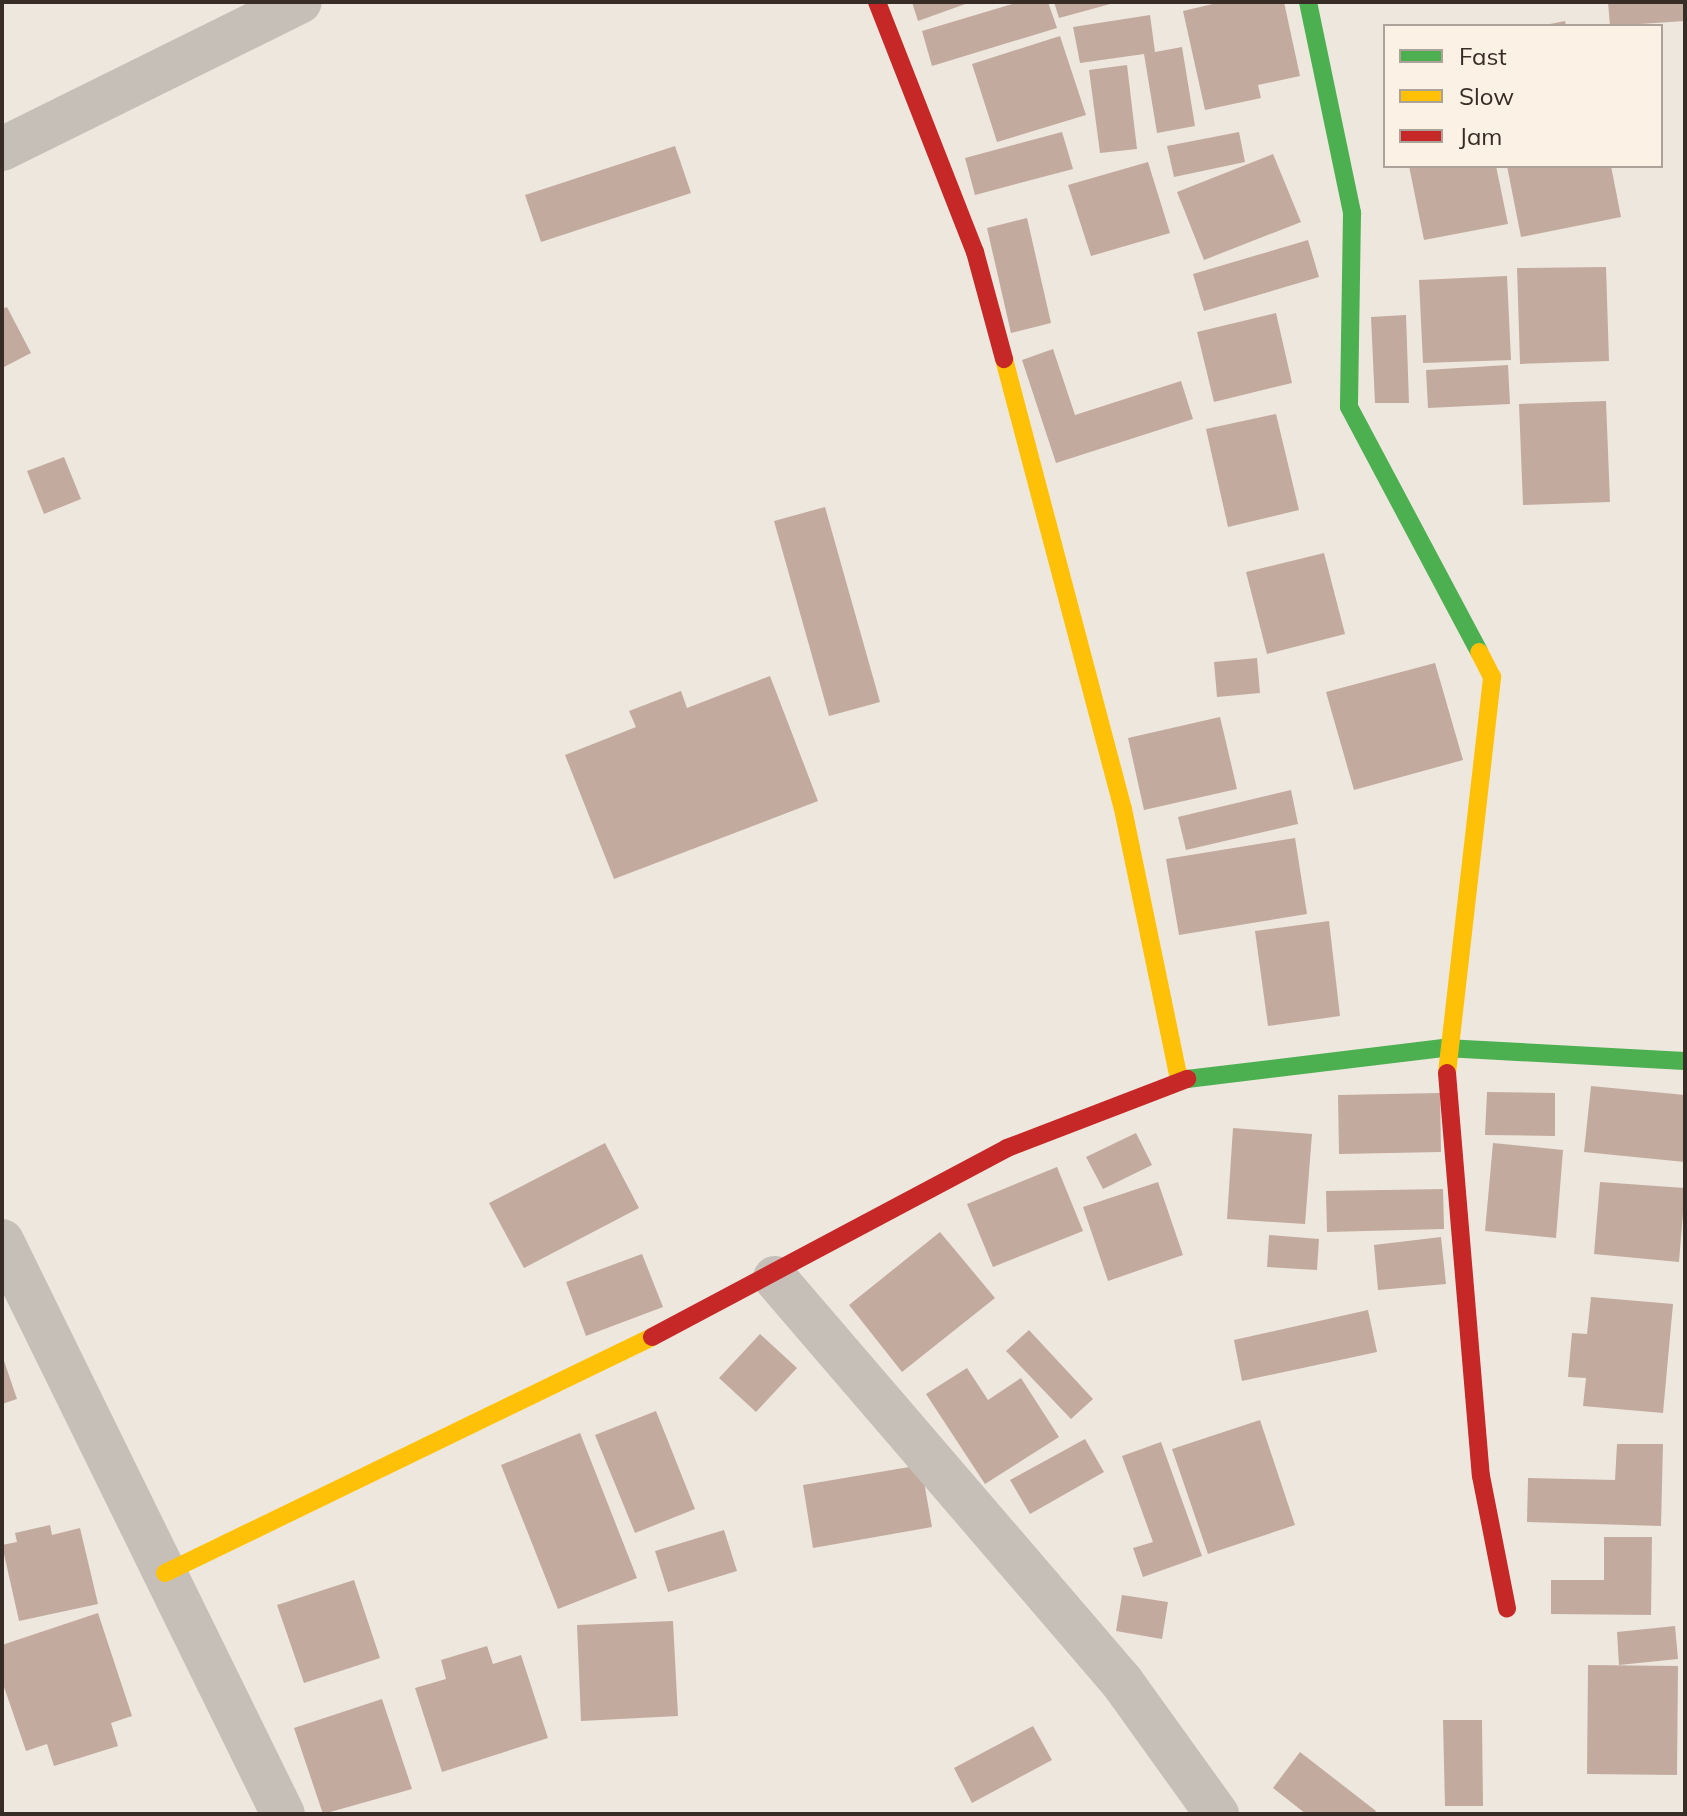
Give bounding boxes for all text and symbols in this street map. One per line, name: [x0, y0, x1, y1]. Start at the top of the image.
legend: [1383, 24, 1663, 168]
text: Fast: [1459, 41, 1507, 71]
text: Slow: [1459, 81, 1514, 111]
text: Jam: [1459, 121, 1502, 151]

